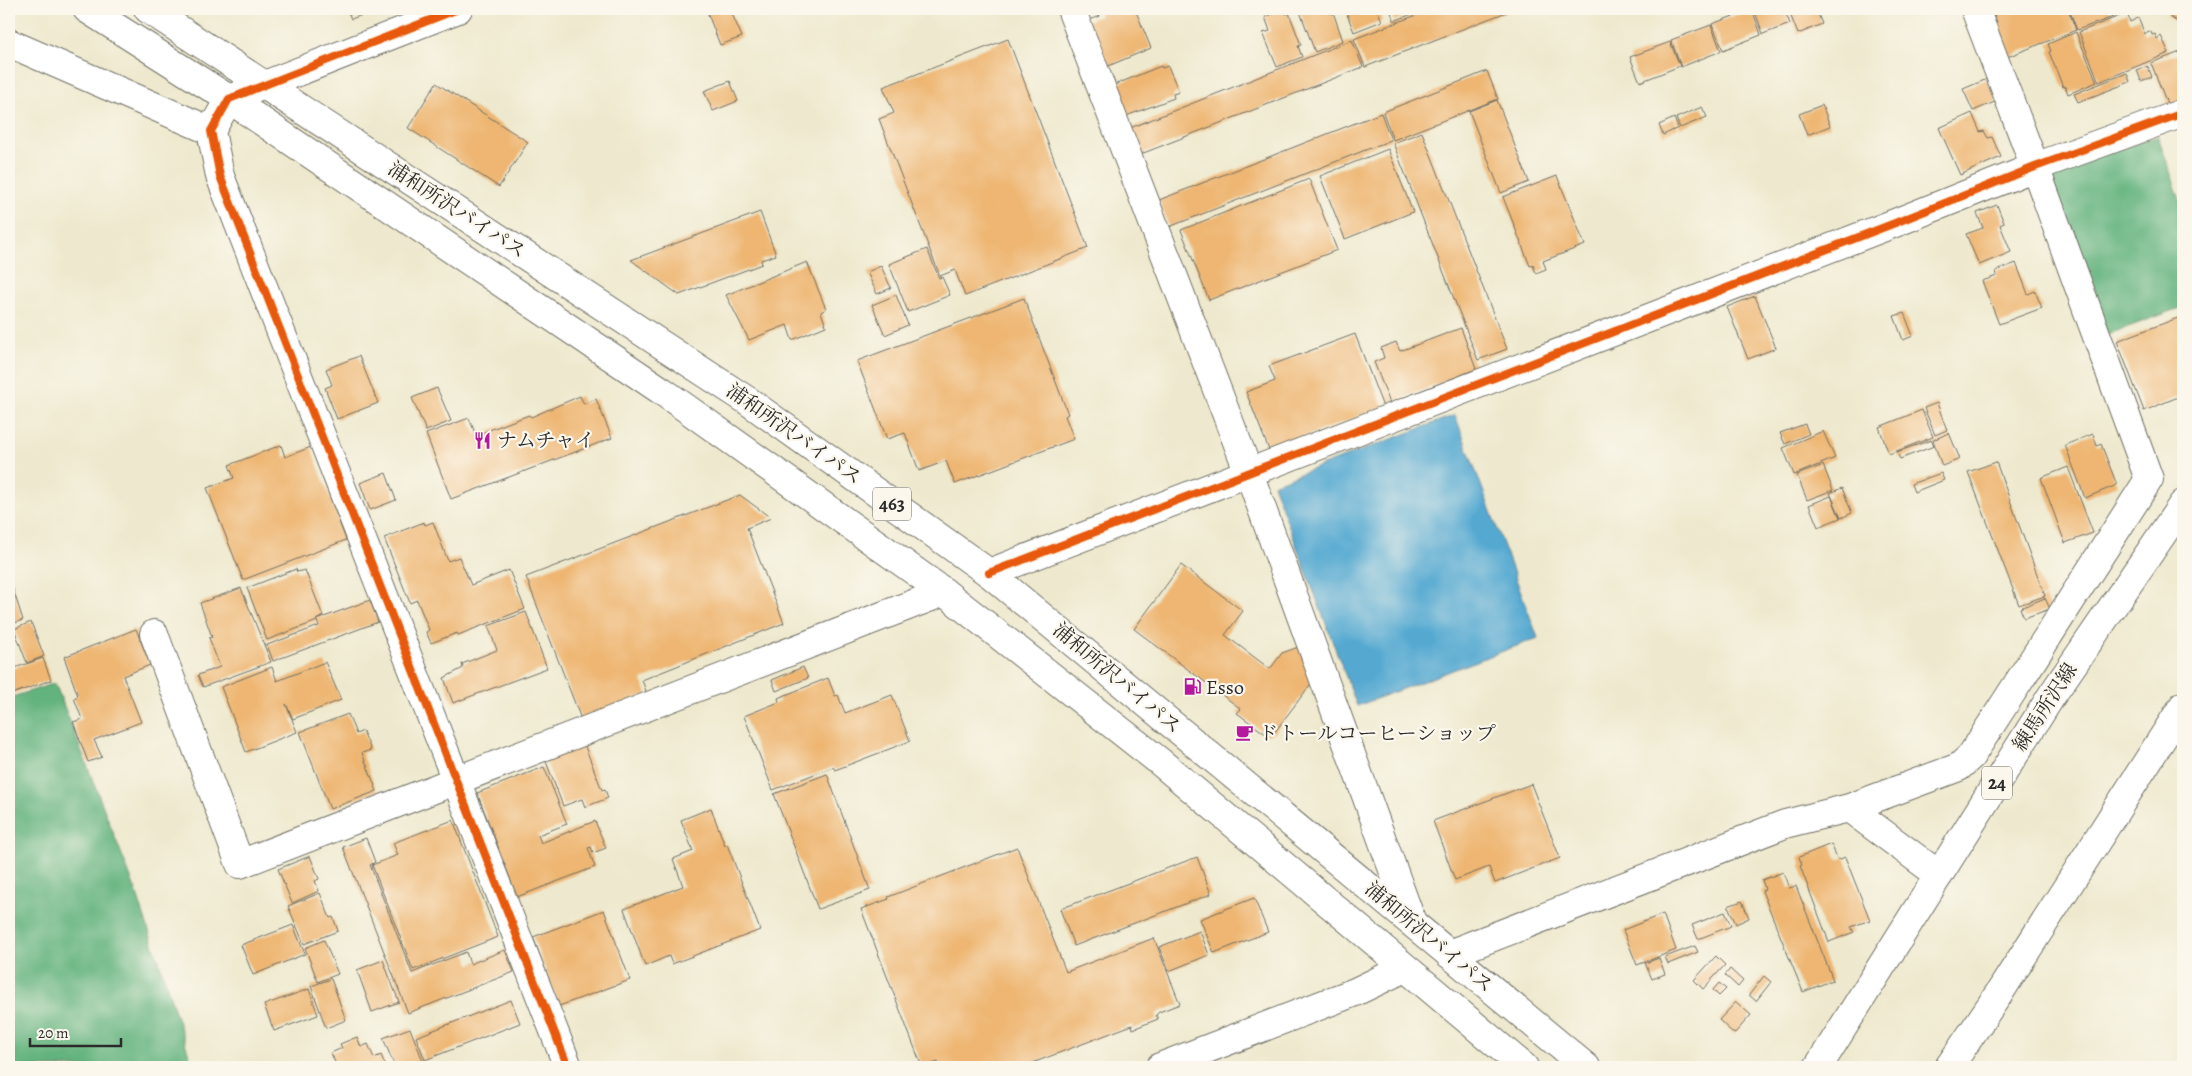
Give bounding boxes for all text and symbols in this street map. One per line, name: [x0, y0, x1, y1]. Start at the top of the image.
street label: 浦和所沢バイパス: [383, 155, 531, 265]
street label: 浦和所沢バイパス: [721, 377, 867, 491]
place label: ナムチャイ: [497, 427, 595, 454]
restaurant icon: ナムチャイ: [473, 430, 493, 450]
road number: 463: [873, 488, 911, 520]
street label: 浦和所沢バイパス: [1047, 616, 1187, 740]
street label: 練馬所沢線: [2006, 658, 2084, 756]
place label: Esso: [1206, 674, 1244, 701]
fuel station icon: Esso: [1182, 677, 1202, 697]
place label: ドトールコーヒーショップ: [1258, 720, 1496, 747]
cafe icon: ドトールコーヒーショップ: [1234, 723, 1254, 743]
road number: 24: [1982, 766, 2012, 800]
street label: 浦和所沢バイパス: [1359, 875, 1499, 999]
scale bar: [30, 1016, 121, 1048]
text: 20 m: [38, 1023, 69, 1043]

